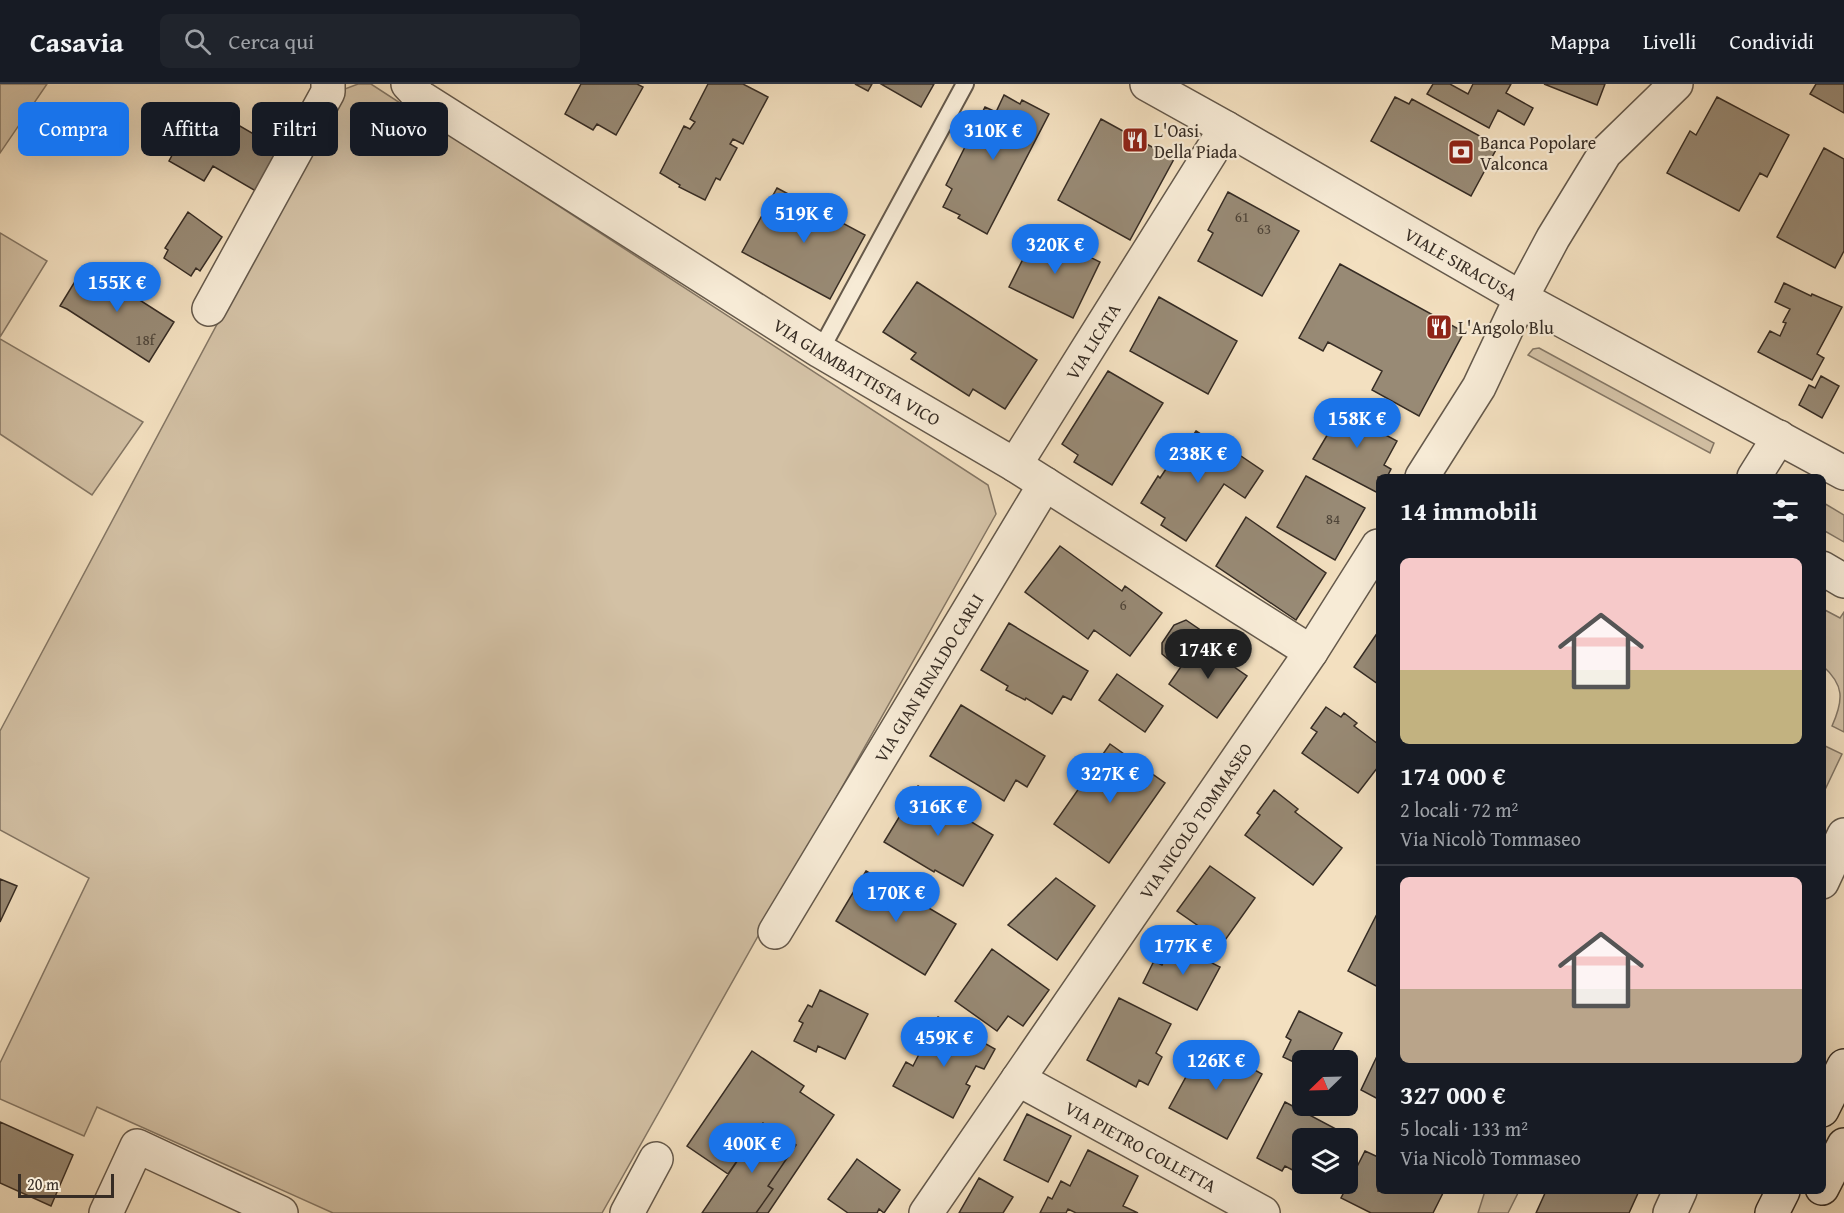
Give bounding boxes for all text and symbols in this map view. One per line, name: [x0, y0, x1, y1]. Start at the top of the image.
search box: [160, 14, 580, 68]
text: Casavia: [30, 21, 124, 62]
icon: search: [181, 25, 214, 58]
text: Cerca qui: [229, 25, 314, 57]
text: Mappa: [1550, 26, 1610, 57]
text: Livelli: [1643, 26, 1697, 57]
text: Condividi: [1730, 26, 1814, 57]
chip: Compra: [18, 102, 129, 156]
chip: Affitta: [141, 102, 240, 156]
chip: Filtri: [252, 102, 338, 156]
chip: Nuovo: [350, 102, 448, 156]
pin: 310K €: [944, 110, 1042, 161]
text: 310K €: [964, 115, 1022, 144]
place label: L'Oasi Della Piada: [1154, 117, 1238, 165]
restaurant icon: L'Oasi Della Piada: [1120, 125, 1150, 155]
place label: Banca Popolare Valconca: [1480, 129, 1596, 177]
bank icon: Banca Popolare Valconca: [1446, 137, 1476, 167]
pin: 519K €: [755, 193, 853, 244]
text: 519K €: [775, 198, 833, 227]
house number: 61: [1235, 206, 1249, 227]
house number: 63: [1257, 218, 1271, 239]
street label: VIALE SIRACUSA: [1400, 220, 1523, 307]
pin: 320K €: [1006, 224, 1104, 275]
text: 320K €: [1026, 229, 1084, 258]
pin: 155K €: [68, 262, 166, 313]
text: 155K €: [88, 267, 146, 296]
street label: VIA LICATA: [1058, 298, 1127, 385]
street label: VIA GIAMBATTISTA VICO: [768, 311, 946, 432]
restaurant icon: L'Angolo Blu: [1424, 312, 1454, 342]
place label: L'Angolo Blu: [1458, 314, 1554, 341]
house number: 18f: [135, 329, 157, 350]
pin: 158K €: [1308, 398, 1406, 449]
text: 158K €: [1328, 403, 1386, 432]
pin: 238K €: [1149, 433, 1247, 484]
text: 238K €: [1169, 438, 1227, 467]
text: 14 immobili: [1400, 491, 1538, 530]
icon: filters: [1769, 494, 1802, 527]
house number: 84: [1326, 508, 1340, 529]
street label: VIA GIAN RINALDO CARLI: [867, 588, 990, 767]
house number: 6: [1119, 594, 1127, 615]
icon: home: [1547, 597, 1655, 705]
pin: 174K €: [1159, 629, 1257, 680]
text: 174K €: [1179, 634, 1237, 663]
street label: VIA NICOLÒ TOMMASEO: [1132, 737, 1259, 904]
pin: 327K €: [1061, 753, 1159, 804]
text: 174 000 €: [1400, 756, 1506, 795]
text: 327K €: [1081, 758, 1139, 787]
pin: 316K €: [889, 786, 987, 837]
text: 316K €: [909, 791, 967, 820]
text: 2 locali · 72 m²: [1400, 795, 1518, 824]
text: Via Nicolò Tommaseo: [1400, 824, 1581, 853]
pin: 170K €: [847, 872, 945, 923]
text: 170K €: [867, 877, 925, 906]
icon: home: [1547, 916, 1655, 1024]
pin: 177K €: [1134, 925, 1232, 976]
text: 177K €: [1154, 930, 1212, 959]
pin: 459K €: [895, 1017, 993, 1068]
text: 459K €: [915, 1022, 973, 1051]
pin: 126K €: [1167, 1040, 1265, 1091]
text: 126K €: [1187, 1045, 1245, 1074]
north arrow: [1292, 1050, 1358, 1116]
map controls: [1292, 1050, 1358, 1194]
text: 327 000 €: [1400, 1075, 1506, 1114]
street label: VIA PIETRO COLLETTA: [1060, 1094, 1222, 1199]
text: 5 locali · 133 m²: [1400, 1114, 1528, 1143]
pin: 400K €: [703, 1123, 801, 1174]
text: 400K €: [723, 1128, 781, 1157]
button: layers: [1292, 1128, 1358, 1194]
text: Via Nicolò Tommaseo: [1400, 1143, 1581, 1172]
scale bar: [18, 1171, 114, 1198]
text: 20 m: [27, 1172, 59, 1196]

